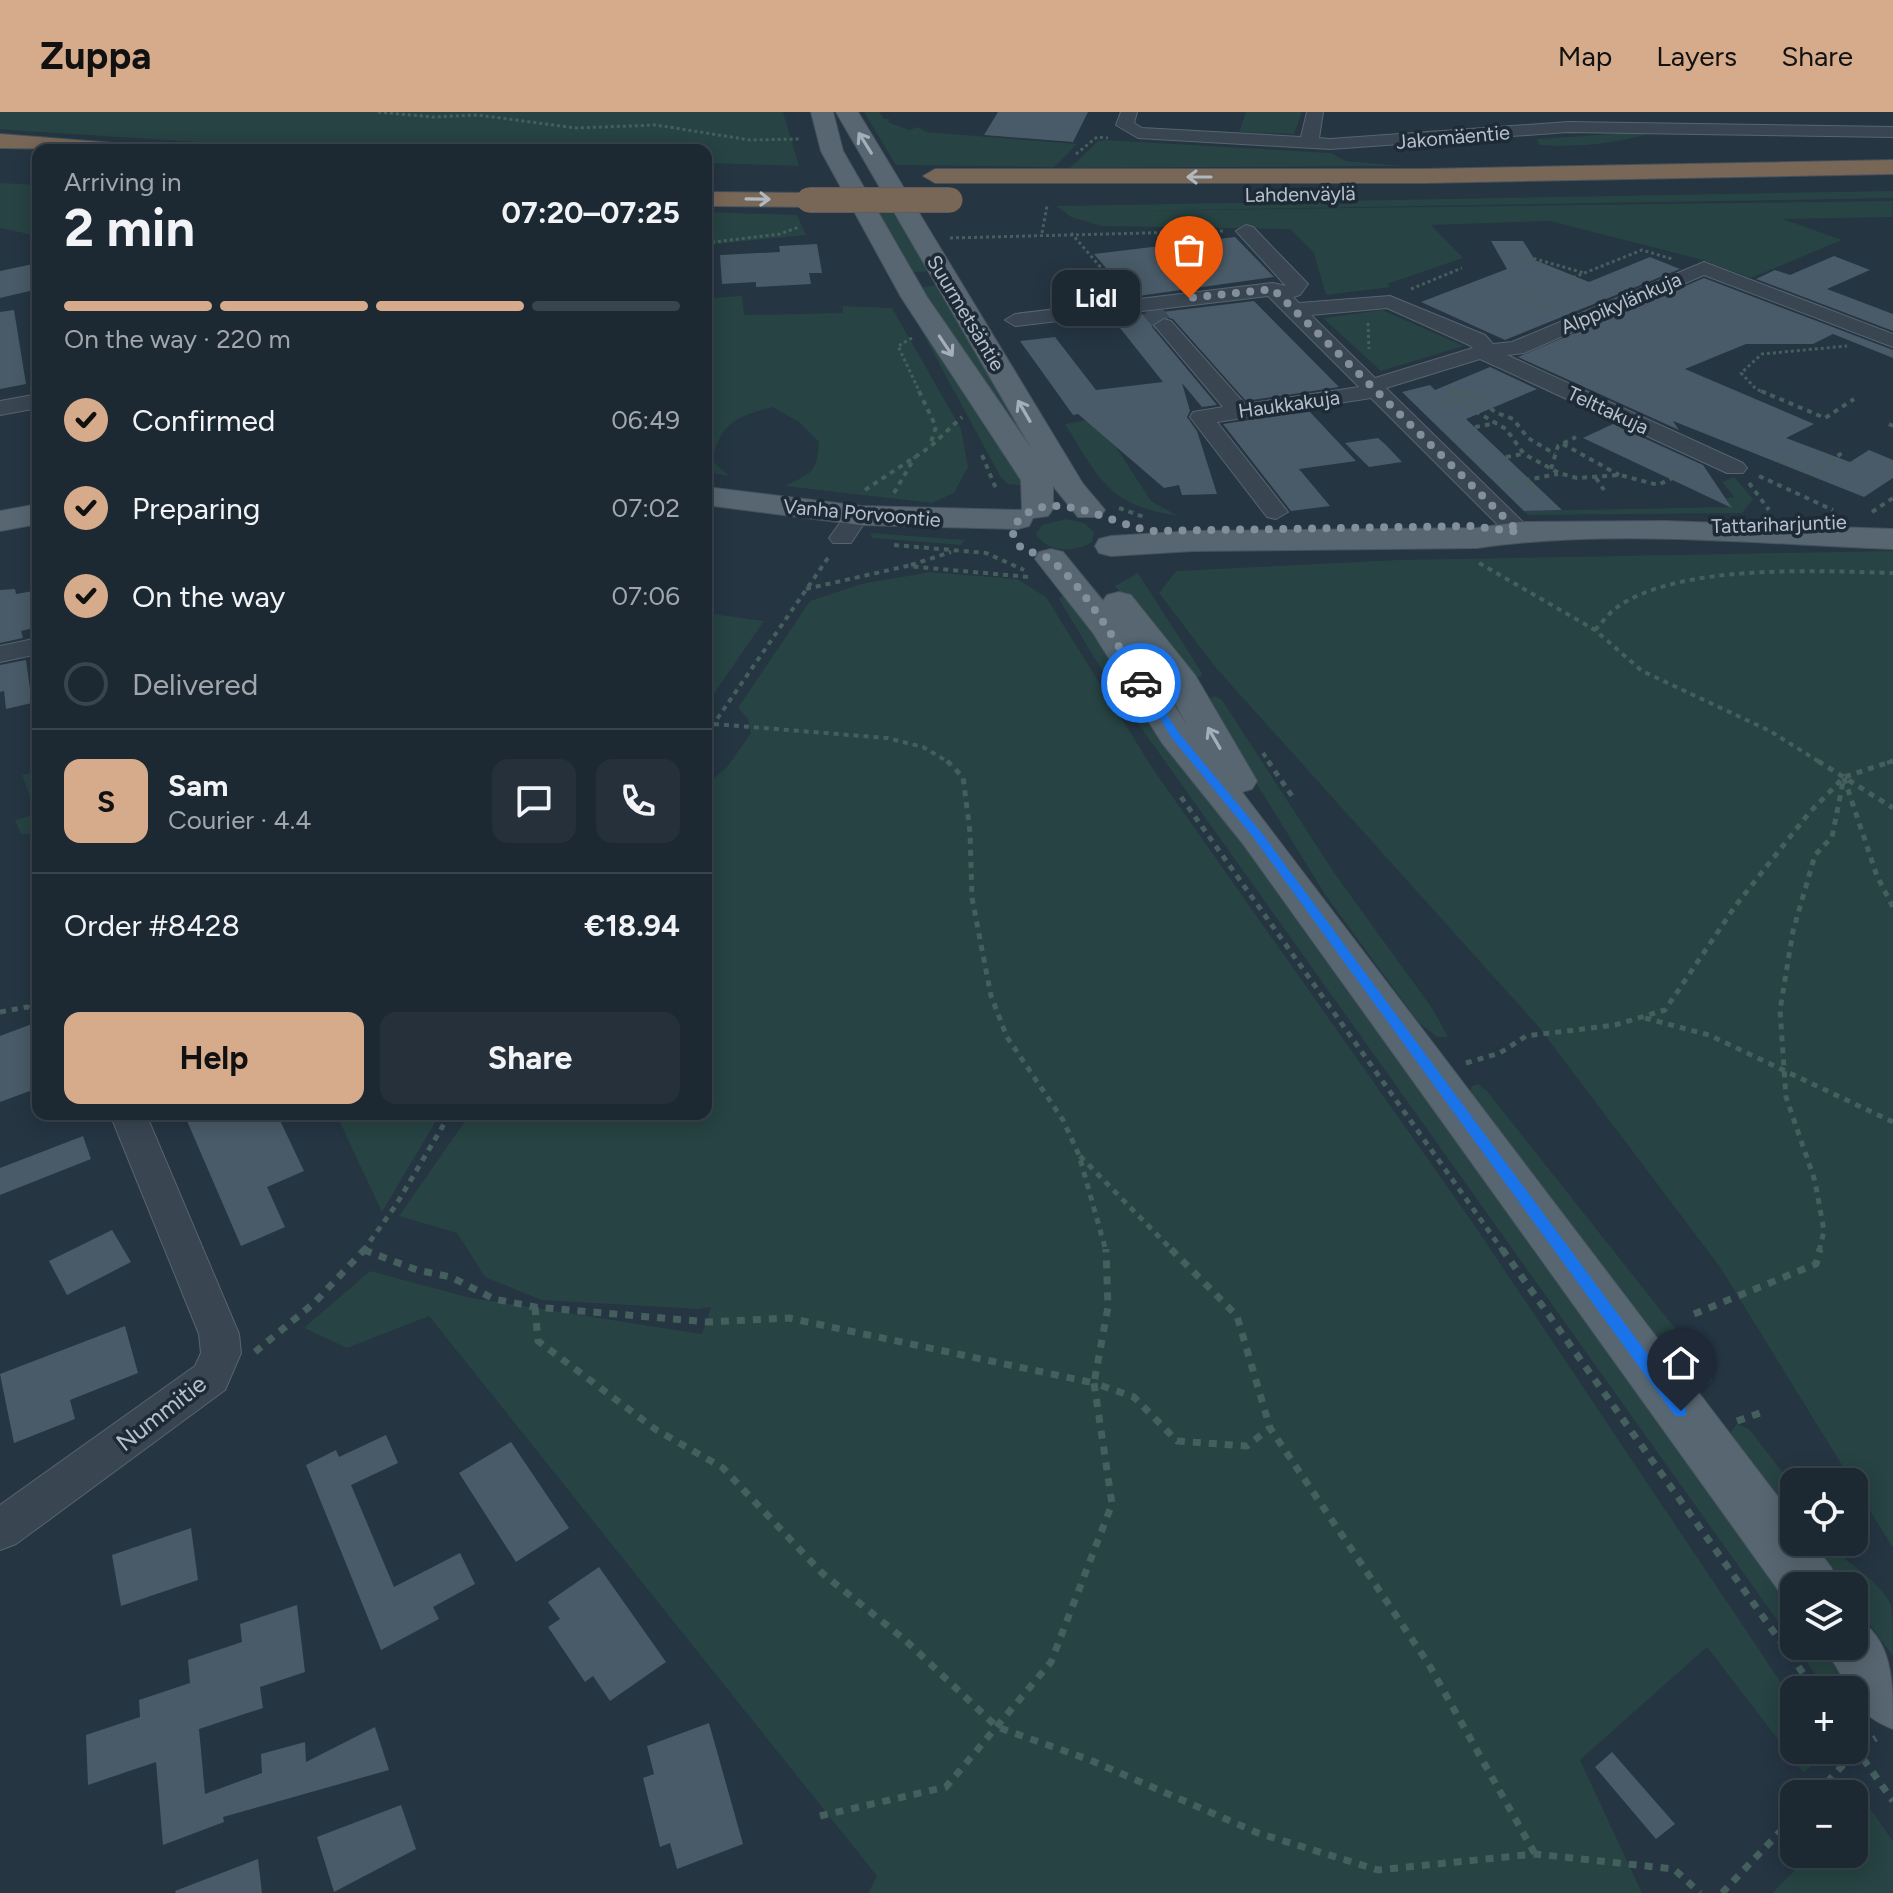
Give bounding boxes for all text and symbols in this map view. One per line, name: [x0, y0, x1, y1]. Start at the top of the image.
text: Zuppa: [40, 33, 152, 79]
text: Map: [1558, 39, 1612, 73]
text: Layers: [1656, 39, 1737, 73]
text: Share: [1781, 39, 1853, 73]
street label: Jakomäentie: [1395, 120, 1511, 154]
one-way arrow: [857, 132, 873, 155]
text: Arriving in: [64, 166, 182, 198]
one-way arrow: [1186, 169, 1213, 185]
street label: Lahdenväylä: [1244, 181, 1356, 207]
one-way arrow: [744, 191, 771, 207]
text: 07:20–07:25: [502, 194, 680, 231]
text: 2 min: [64, 197, 195, 259]
pin: [1155, 216, 1223, 298]
icon: bag: [1167, 228, 1211, 272]
street label: Suurmetsäntie: [922, 251, 1010, 375]
street label: Alppikylänkuja: [1557, 267, 1685, 339]
callout: Lidl: [1053, 270, 1141, 326]
text: Lidl: [1075, 282, 1117, 314]
text: On the way · 220 m: [64, 323, 291, 355]
one-way arrow: [938, 334, 955, 356]
street label: Telttakuja: [1564, 381, 1652, 439]
street label: Haukkakuja: [1237, 385, 1341, 423]
icon: check: [64, 398, 108, 442]
one-way arrow: [1016, 400, 1032, 423]
text: Confirmed: [132, 402, 275, 439]
text: 06:49: [611, 404, 680, 436]
icon: check: [64, 486, 108, 530]
text: Preparing: [132, 490, 260, 527]
text: 07:02: [612, 492, 680, 524]
street label: Vanha Porvoontie: [782, 494, 942, 532]
street label: Tattariharjuntie: [1711, 510, 1847, 538]
icon: check: [64, 574, 108, 618]
text: On the way: [132, 578, 285, 615]
text: 07:06: [611, 580, 680, 612]
courier: [1101, 643, 1181, 723]
icon: car: [1119, 661, 1163, 705]
text: Delivered: [132, 666, 258, 703]
one-way arrow: [1206, 727, 1222, 750]
button: chat: [492, 759, 576, 843]
button: phone: [596, 759, 680, 843]
text: Sam: [168, 767, 228, 804]
text: S: [97, 783, 115, 820]
text: Courier · 4.4: [168, 804, 311, 836]
text: Order #8428: [64, 907, 240, 944]
text: €18.94: [584, 907, 680, 944]
button: Help: [64, 1012, 364, 1104]
button: Share: [380, 1012, 680, 1104]
pin: [1647, 1329, 1715, 1411]
icon: home: [1659, 1341, 1703, 1385]
street label: Nummitie: [110, 1369, 212, 1457]
map controls: [1780, 1468, 1868, 1868]
button: locate: [1780, 1468, 1868, 1556]
button: layers: [1780, 1572, 1868, 1660]
button: +: [1780, 1676, 1868, 1764]
button: −: [1780, 1780, 1868, 1868]

